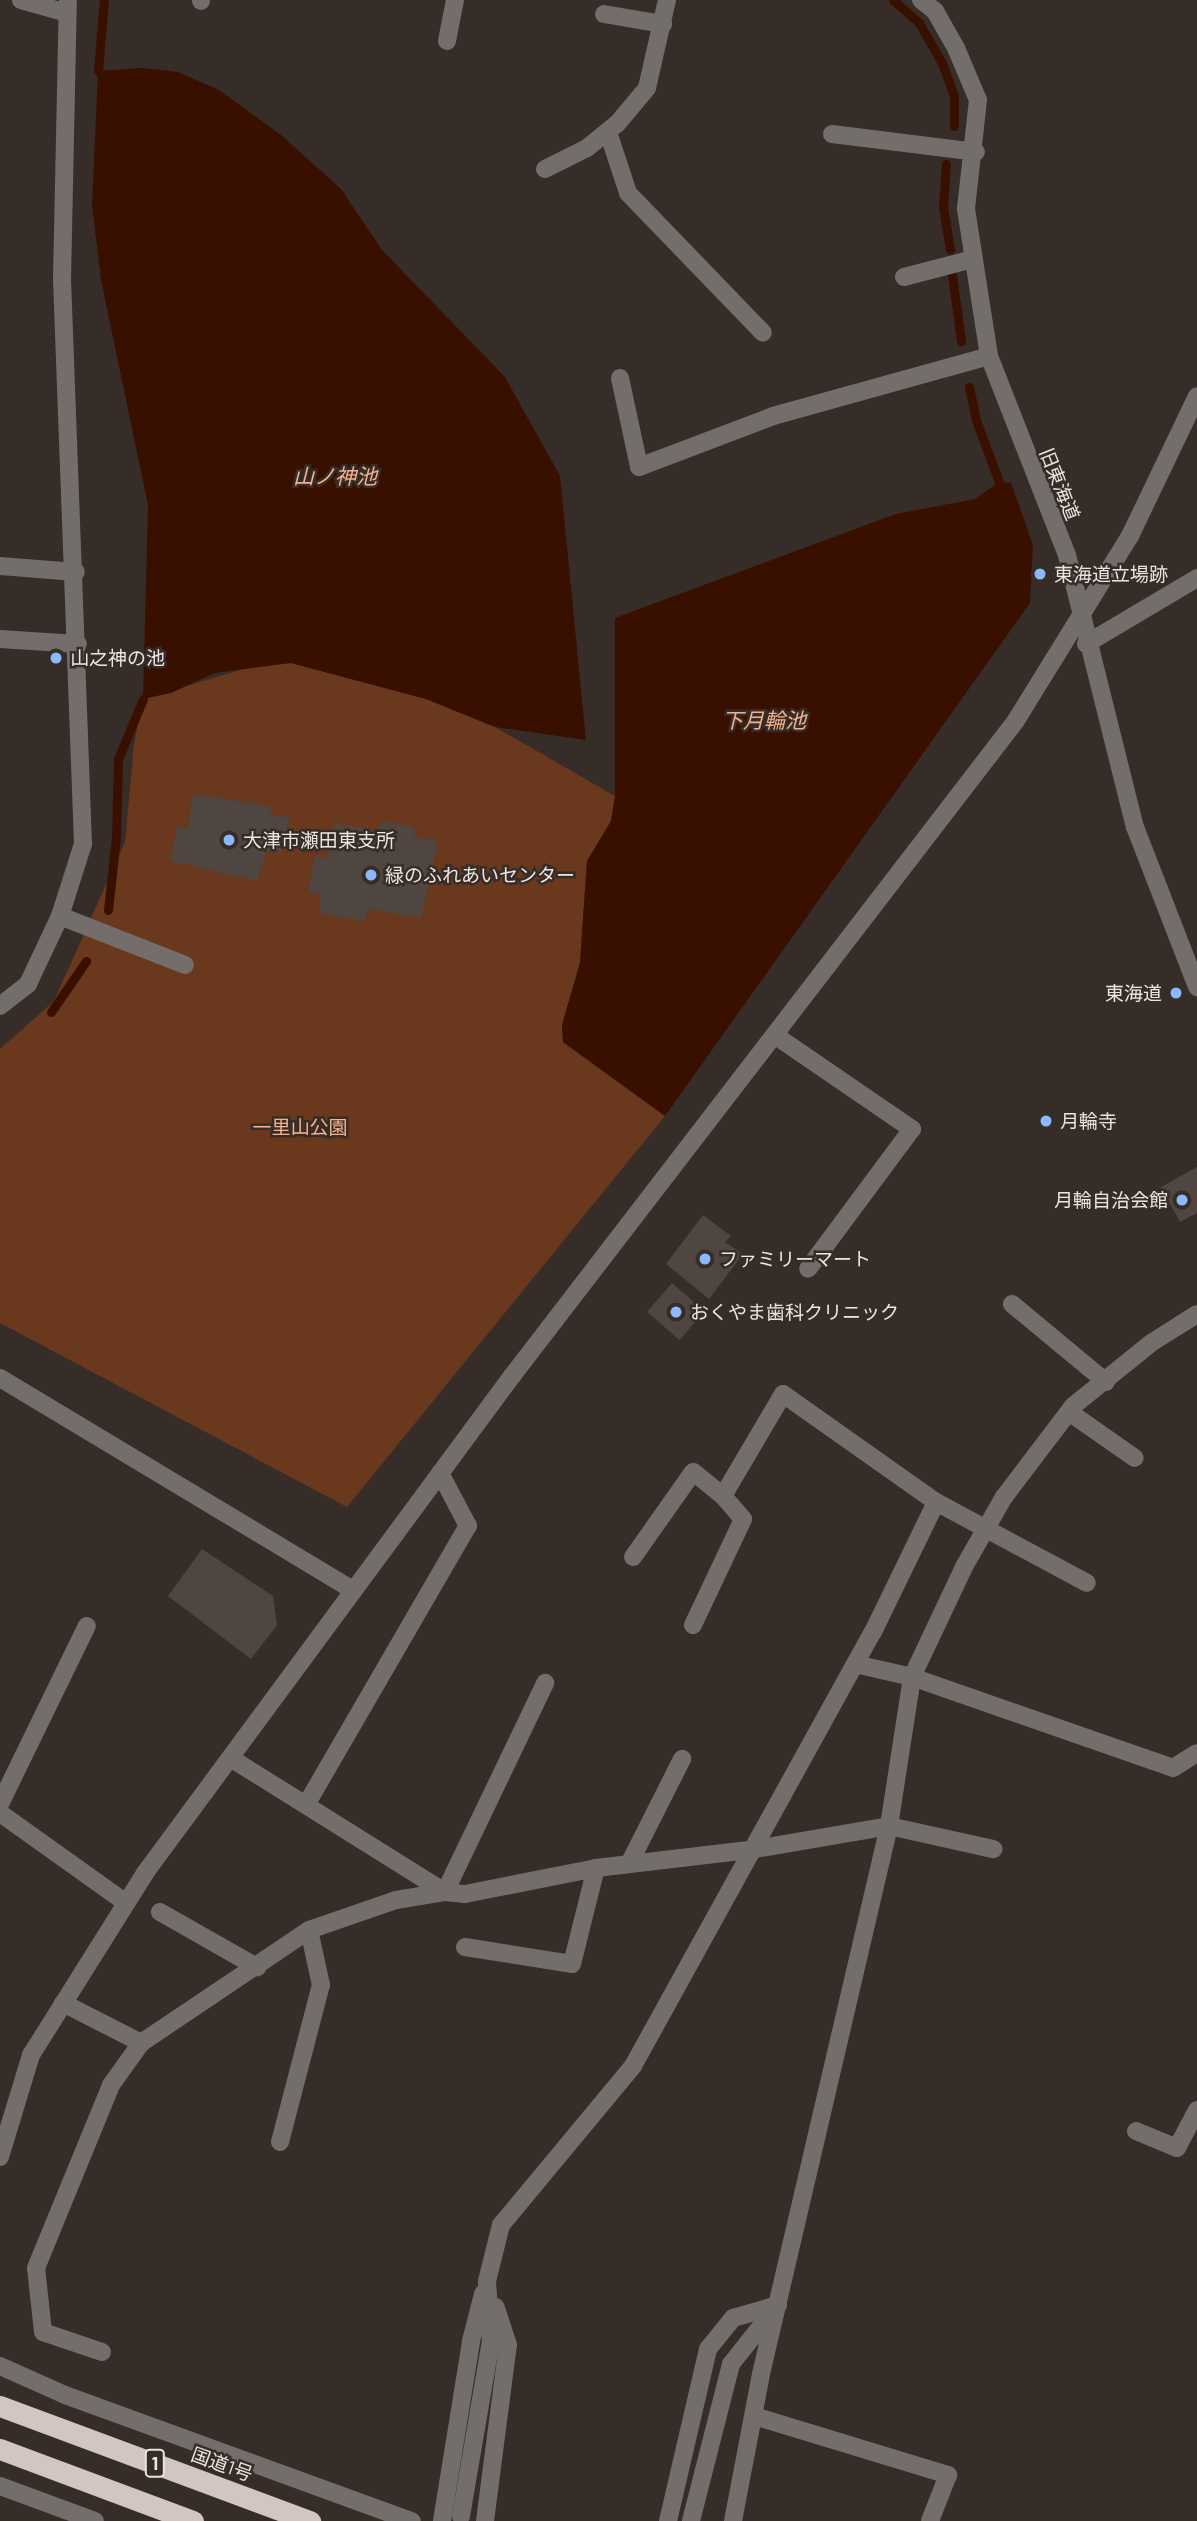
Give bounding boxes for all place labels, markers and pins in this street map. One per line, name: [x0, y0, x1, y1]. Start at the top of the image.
place label: 東海道立場跡: [1054, 563, 1168, 585]
marker: 東海道立場跡: [1032, 566, 1048, 582]
place label: 山之神の池: [70, 647, 165, 669]
marker: 山之神の池: [48, 650, 64, 666]
place label: 大津市瀬田東支所: [243, 829, 395, 851]
marker: 大津市瀬田東支所: [221, 832, 237, 848]
place label: 緑のふれあいセンター: [385, 864, 575, 886]
marker: 緑のふれあいセンター: [363, 867, 379, 883]
place label: 東海道: [1105, 982, 1162, 1004]
marker: 東海道: [1168, 985, 1184, 1001]
place label: 月輪寺: [1060, 1110, 1117, 1132]
marker: 月輪寺: [1038, 1113, 1054, 1129]
place label: 月輪自治会館: [1054, 1189, 1168, 1211]
marker: 月輪自治会館: [1174, 1192, 1190, 1208]
place label: ファミリーマート: [719, 1248, 871, 1270]
marker: ファミリーマート: [697, 1251, 713, 1267]
place label: おくやま歯科クリニック: [690, 1301, 899, 1323]
marker: おくやま歯科クリニック: [668, 1304, 684, 1320]

